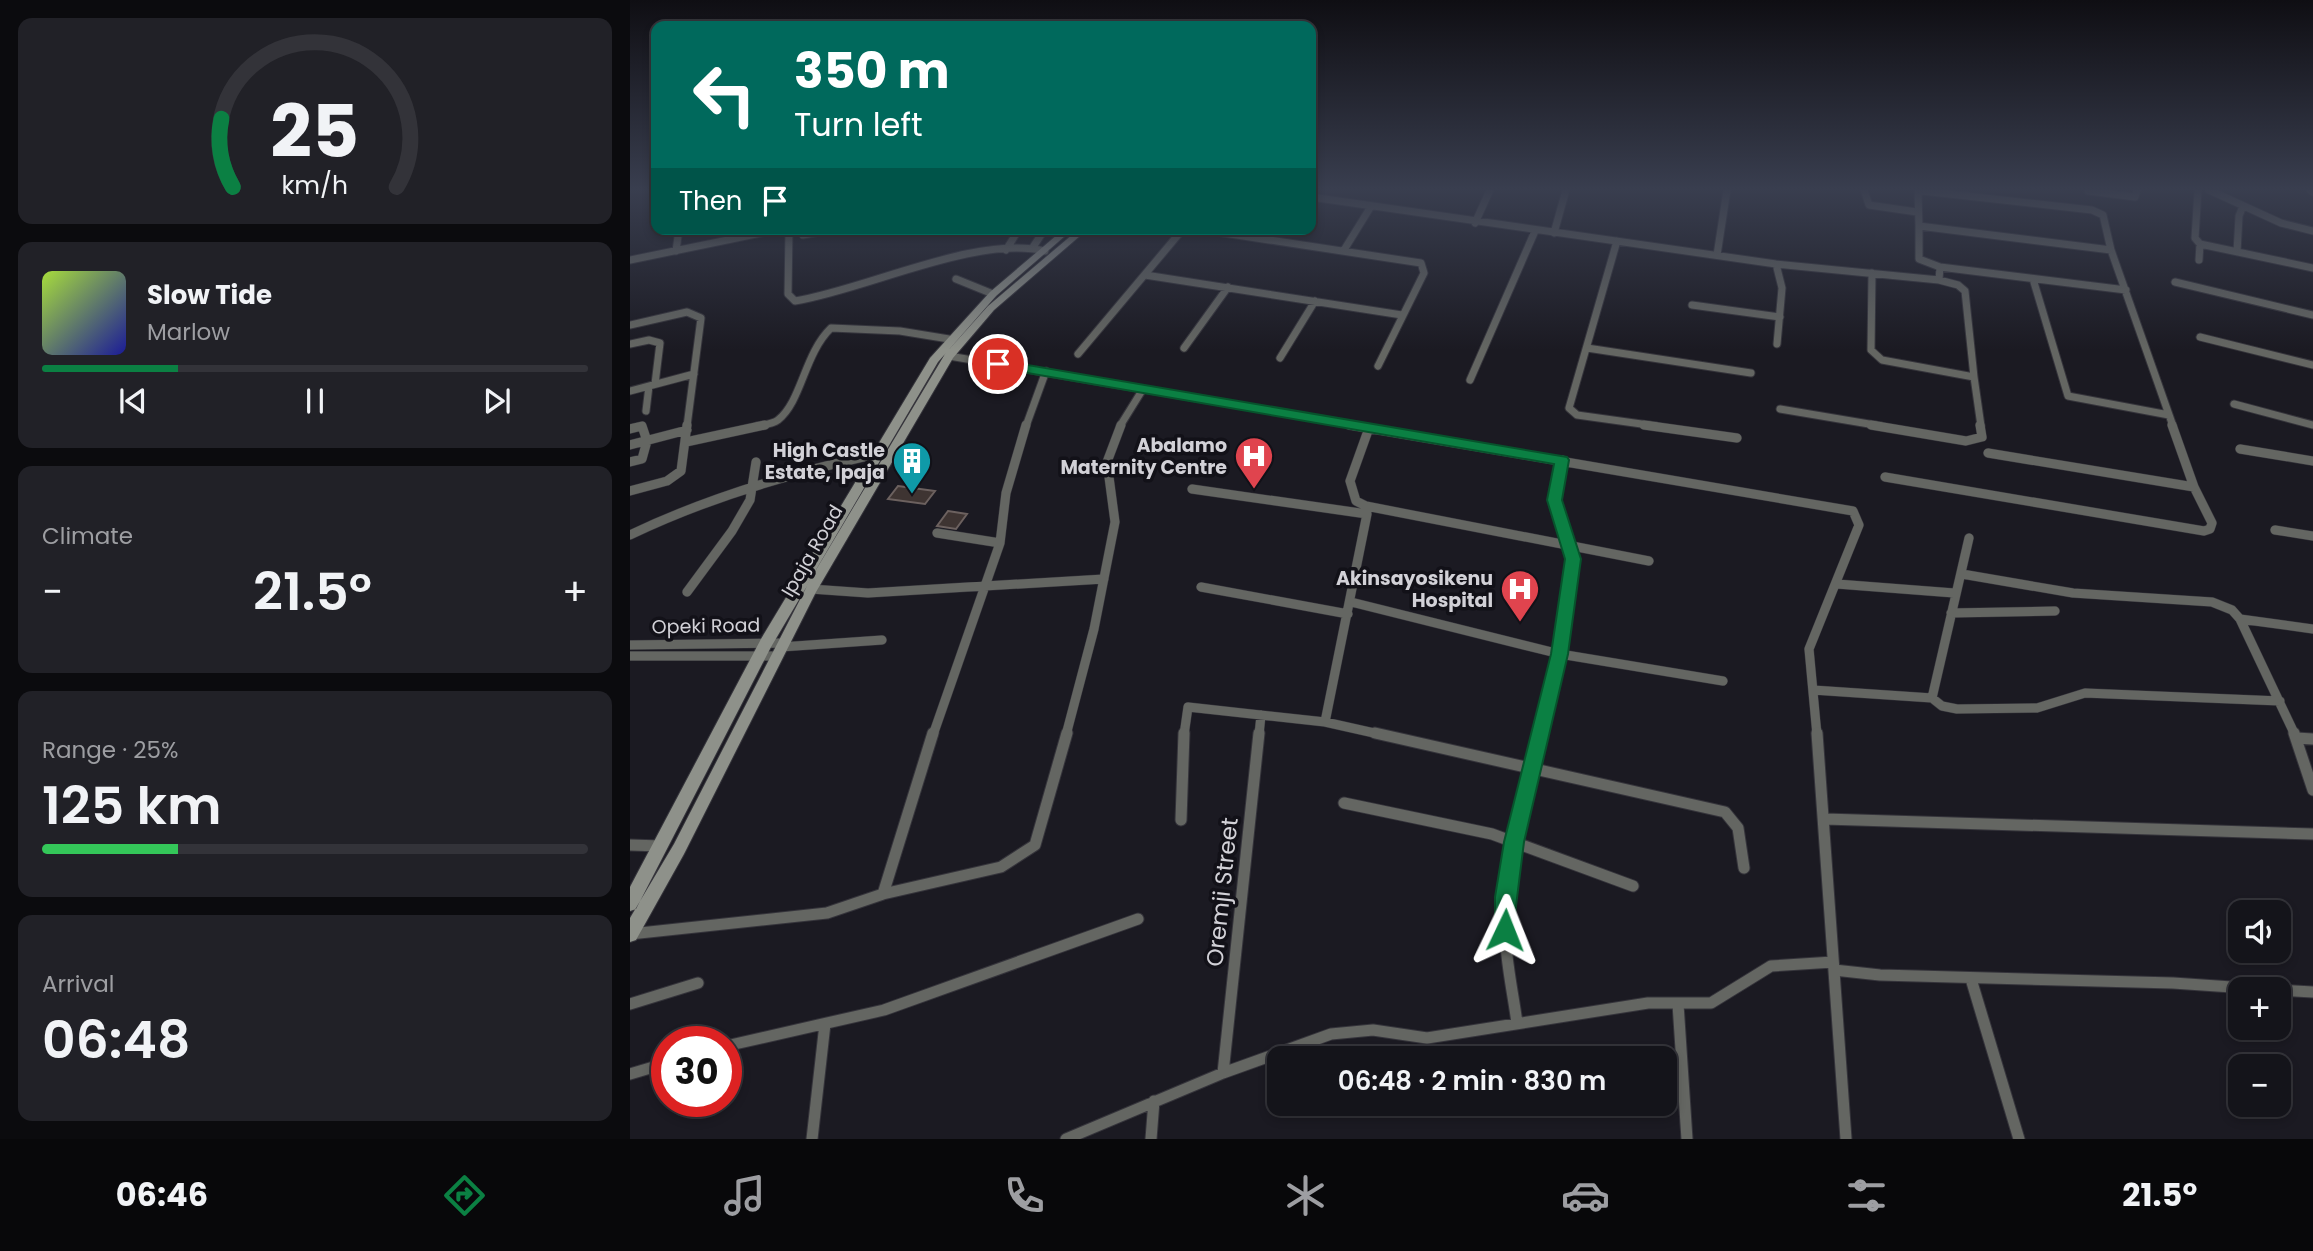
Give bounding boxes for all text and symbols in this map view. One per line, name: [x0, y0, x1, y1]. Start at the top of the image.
text: 350 m: [794, 37, 950, 105]
icon: left: [679, 49, 770, 140]
text: 25: [271, 81, 359, 182]
text: Turn left: [794, 102, 923, 147]
text: km/h: [282, 168, 348, 203]
icon: arrive: [756, 182, 794, 220]
text: Then: [679, 183, 742, 219]
text: Slow Tide: [147, 277, 272, 313]
text: Marlow: [147, 316, 230, 348]
pin: [968, 334, 1028, 394]
icon: arrive: [979, 345, 1017, 383]
icon: previous: [114, 382, 152, 420]
icon: pause: [296, 382, 334, 420]
icon: next: [478, 382, 516, 420]
place label: Abalamo Maternity Centre: [1060, 432, 1227, 481]
hospital icon: Abalamo Maternity Centre: [1233, 435, 1275, 490]
place label: High Castle Estate, Ipaja: [765, 437, 885, 486]
building icon: High Castle Estate, Ipaja: [891, 440, 933, 495]
street label: Ipaja Road: [775, 500, 849, 602]
text: Climate: [42, 520, 133, 552]
text: 21.5°: [253, 555, 372, 628]
text: −: [42, 565, 63, 618]
text: +: [562, 565, 588, 618]
place label: Akinsayosikenu Hospital: [1336, 565, 1493, 614]
hospital icon: Akinsayosikenu Hospital: [1499, 568, 1541, 623]
street label: Opeki Road: [652, 612, 760, 640]
text: Range · 25%: [42, 734, 178, 766]
text: 125 km: [42, 769, 221, 842]
street label: Oremji Street: [1198, 816, 1246, 968]
position arrow: [1468, 893, 1542, 967]
map controls: [2228, 900, 2291, 1117]
button: sound: [2228, 900, 2291, 963]
text: Arrival: [42, 968, 114, 1000]
button: +: [2228, 977, 2291, 1040]
text: 06:48: [42, 1003, 190, 1076]
speed limit sign: 30: [651, 1026, 742, 1117]
button: −: [2228, 1054, 2291, 1117]
text: 06:48 · 2 min · 830 m: [1338, 1063, 1606, 1099]
icon: directions: [440, 1171, 489, 1220]
icon: music: [720, 1171, 769, 1220]
icon: phone: [1000, 1171, 1049, 1220]
icon: climate: [1281, 1171, 1330, 1220]
icon: car: [1561, 1171, 1610, 1220]
icon: filters: [1842, 1171, 1891, 1220]
text: 06:46: [116, 1172, 208, 1217]
text: 21.5°: [2122, 1172, 2197, 1217]

